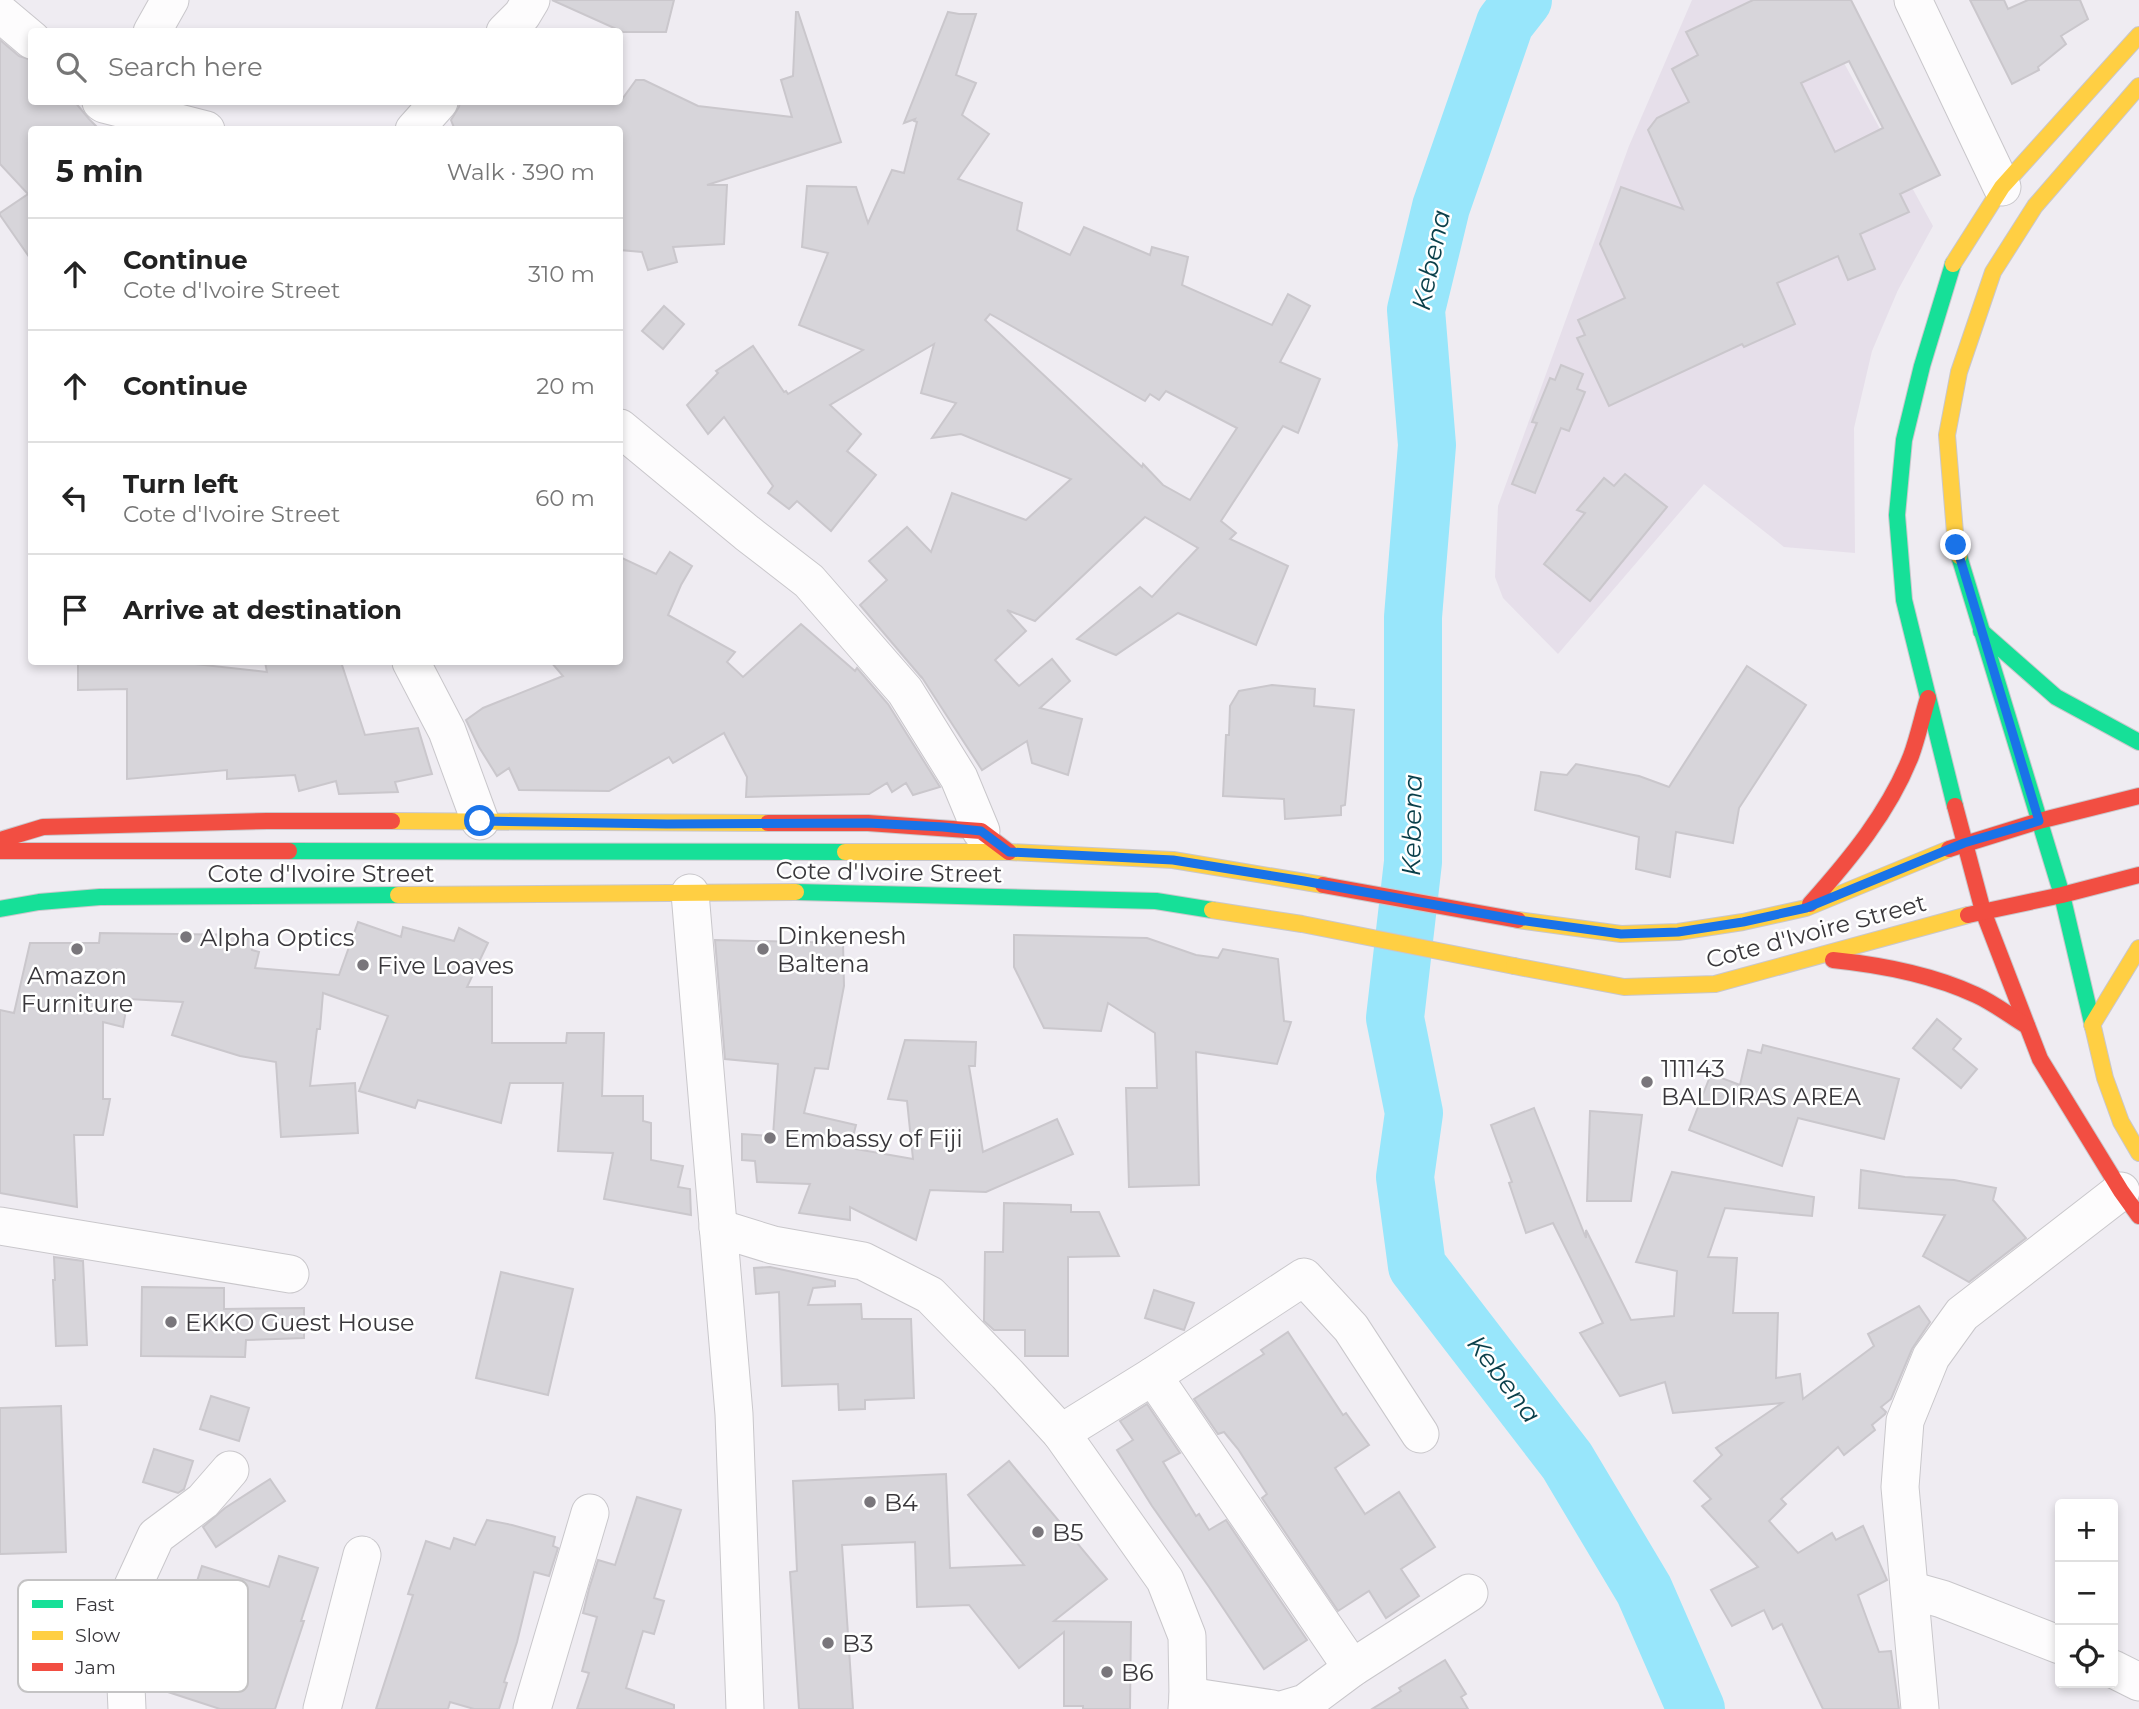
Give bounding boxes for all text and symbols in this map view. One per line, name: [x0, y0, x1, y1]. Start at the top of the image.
search box: [28, 28, 623, 105]
icon: search: [52, 48, 90, 86]
text: Search here: [108, 51, 263, 83]
text: 5 min: [56, 153, 144, 190]
text: Walk · 390 m: [447, 158, 595, 186]
water label: Kebena: [1405, 207, 1457, 313]
text: Continue: [123, 244, 248, 276]
icon: ahead: [56, 255, 94, 293]
text: 310 m: [528, 260, 595, 288]
text: Cote d'Ivoire Street: [123, 276, 340, 304]
icon: ahead: [56, 367, 94, 405]
text: Continue: [123, 370, 248, 402]
text: 20 m: [536, 372, 595, 400]
text: Turn left: [123, 468, 239, 500]
icon: left: [56, 479, 94, 517]
text: 60 m: [535, 484, 595, 512]
text: Cote d'Ivoire Street: [123, 500, 340, 528]
route end: [1940, 529, 1971, 560]
icon: arrive: [56, 591, 94, 629]
text: Arrive at destination: [123, 594, 402, 626]
water label: Kebena: [1395, 774, 1429, 876]
route start: [464, 805, 495, 836]
street label: Cote d'Ivoire Street: [775, 856, 1003, 888]
street label: Cote d'Ivoire Street: [208, 859, 435, 888]
street label: Cote d'Ivoire Street: [1703, 888, 1930, 974]
place label: Dinkenesh Baltena: [777, 921, 907, 978]
place label: Alpha Optics: [200, 923, 354, 952]
marker: Alpha Optics: [178, 929, 194, 945]
marker: Amazon Furniture: [69, 941, 85, 957]
marker: Dinkenesh Baltena: [755, 941, 771, 957]
place label: Five Loaves: [377, 951, 514, 980]
marker: Five Loaves: [355, 957, 371, 973]
place label: Amazon Furniture: [21, 961, 133, 1018]
place label: 111143 BALDIRAS AREA: [1661, 1054, 1862, 1111]
marker: 111143 BALDIRAS AREA: [1639, 1074, 1655, 1090]
place label: Embassy of Fiji: [784, 1124, 963, 1153]
marker: Embassy of Fiji: [762, 1130, 778, 1146]
place label: EKKO Guest House: [185, 1308, 414, 1337]
marker: EKKO Guest House: [163, 1314, 179, 1330]
water label: Kebena: [1460, 1329, 1548, 1429]
place label: B4: [884, 1488, 918, 1517]
marker: B4: [862, 1494, 878, 1510]
map controls: [2055, 1499, 2118, 1688]
button: +: [2055, 1499, 2118, 1562]
place label: B5: [1052, 1518, 1084, 1547]
marker: B5: [1030, 1524, 1046, 1540]
button: −: [2055, 1562, 2118, 1625]
legend: [18, 1580, 248, 1692]
text: Fast: [75, 1593, 115, 1616]
text: Slow: [75, 1624, 120, 1647]
button: locate: [2055, 1625, 2118, 1688]
place label: B3: [842, 1629, 874, 1658]
marker: B3: [820, 1635, 836, 1651]
text: Jam: [74, 1656, 116, 1679]
place label: B6: [1121, 1658, 1154, 1687]
marker: B6: [1099, 1664, 1115, 1680]

